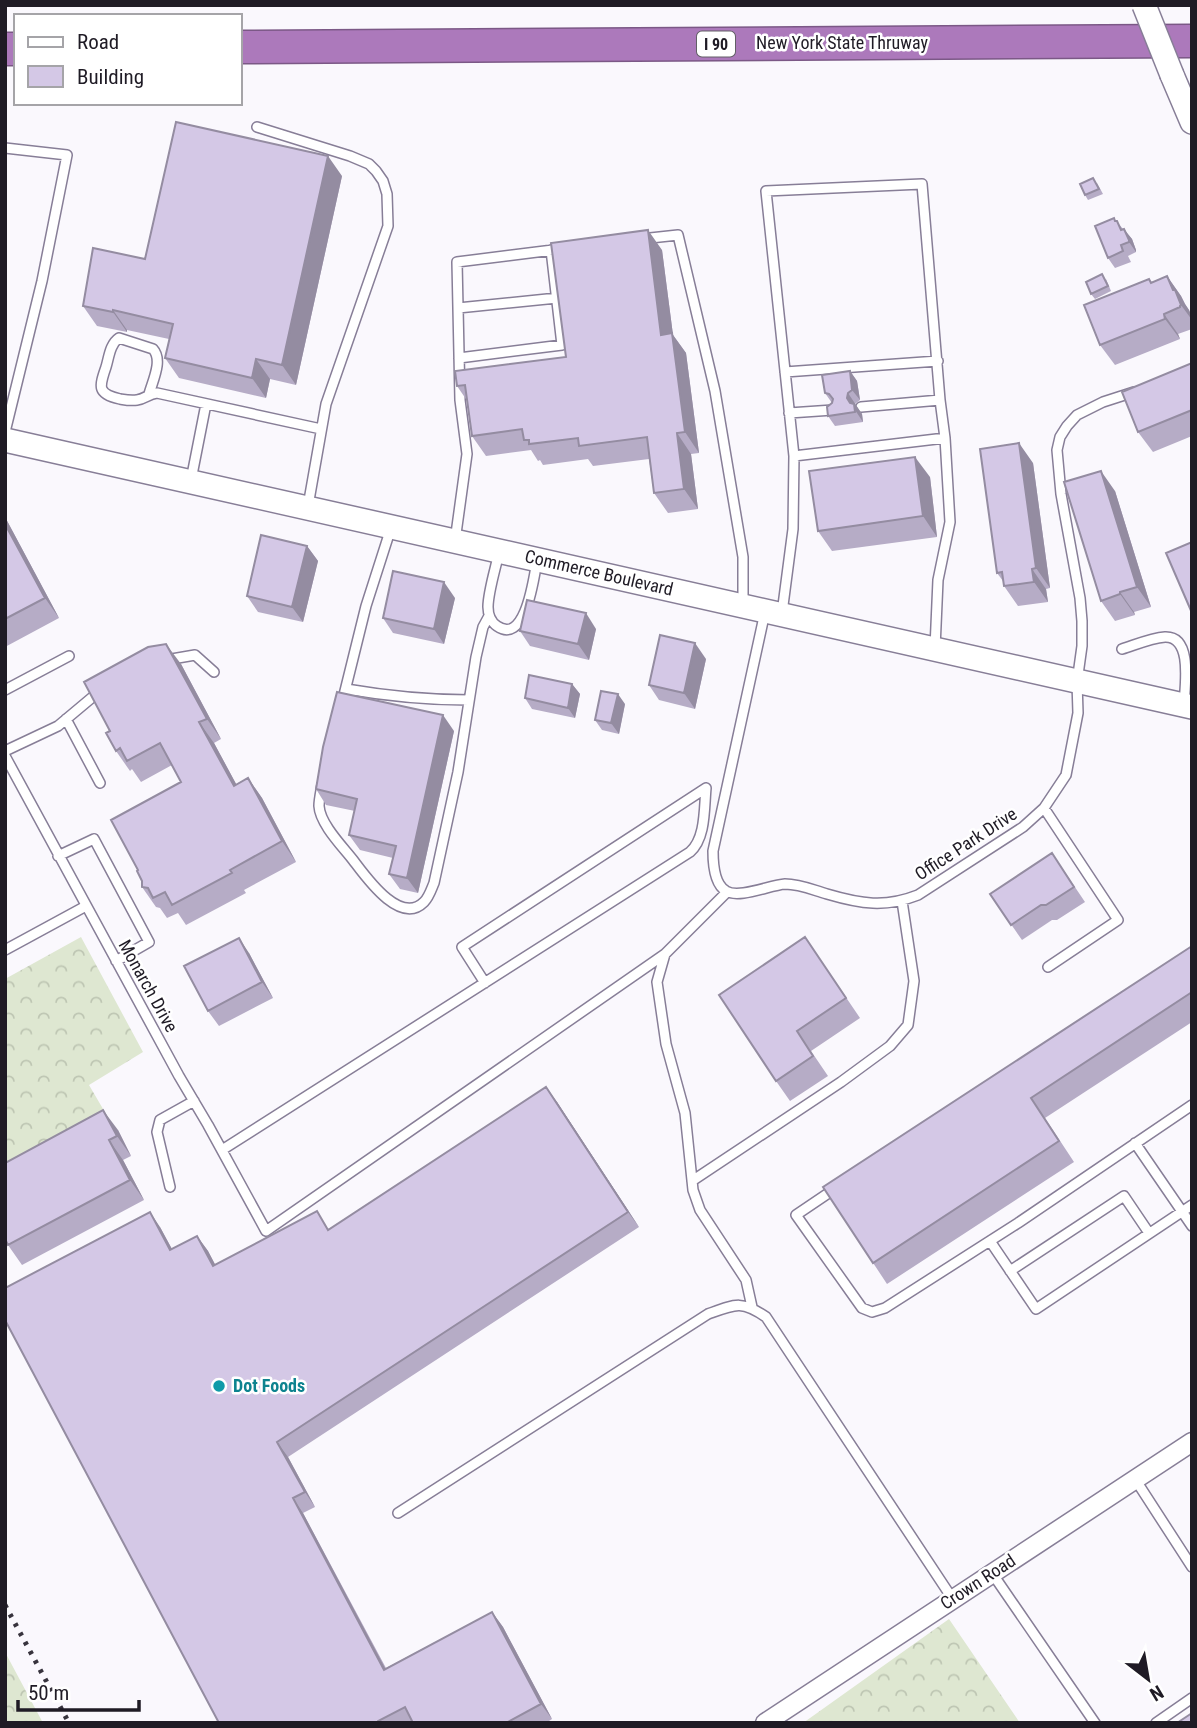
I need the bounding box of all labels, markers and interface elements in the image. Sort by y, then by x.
legend [14,14,242,105]
text: Road [77,30,119,54]
road number: I 90 [697,32,735,56]
street label: New York State Thruway [756,32,928,53]
text: Building [77,65,144,89]
street label: Commerce Boulevard [523,545,675,600]
street label: Office Park Drive [911,803,1021,884]
street label: Monarch Drive [114,936,182,1036]
place label: Dot Foods [233,1375,305,1396]
marker: Dot Foods [211,1378,227,1394]
street label: Crown Road [936,1550,1019,1614]
north arrow [1113,1644,1183,1714]
scale bar [18,1668,138,1712]
text: N [1146,1680,1167,1706]
text: 50 m [28,1681,69,1705]

